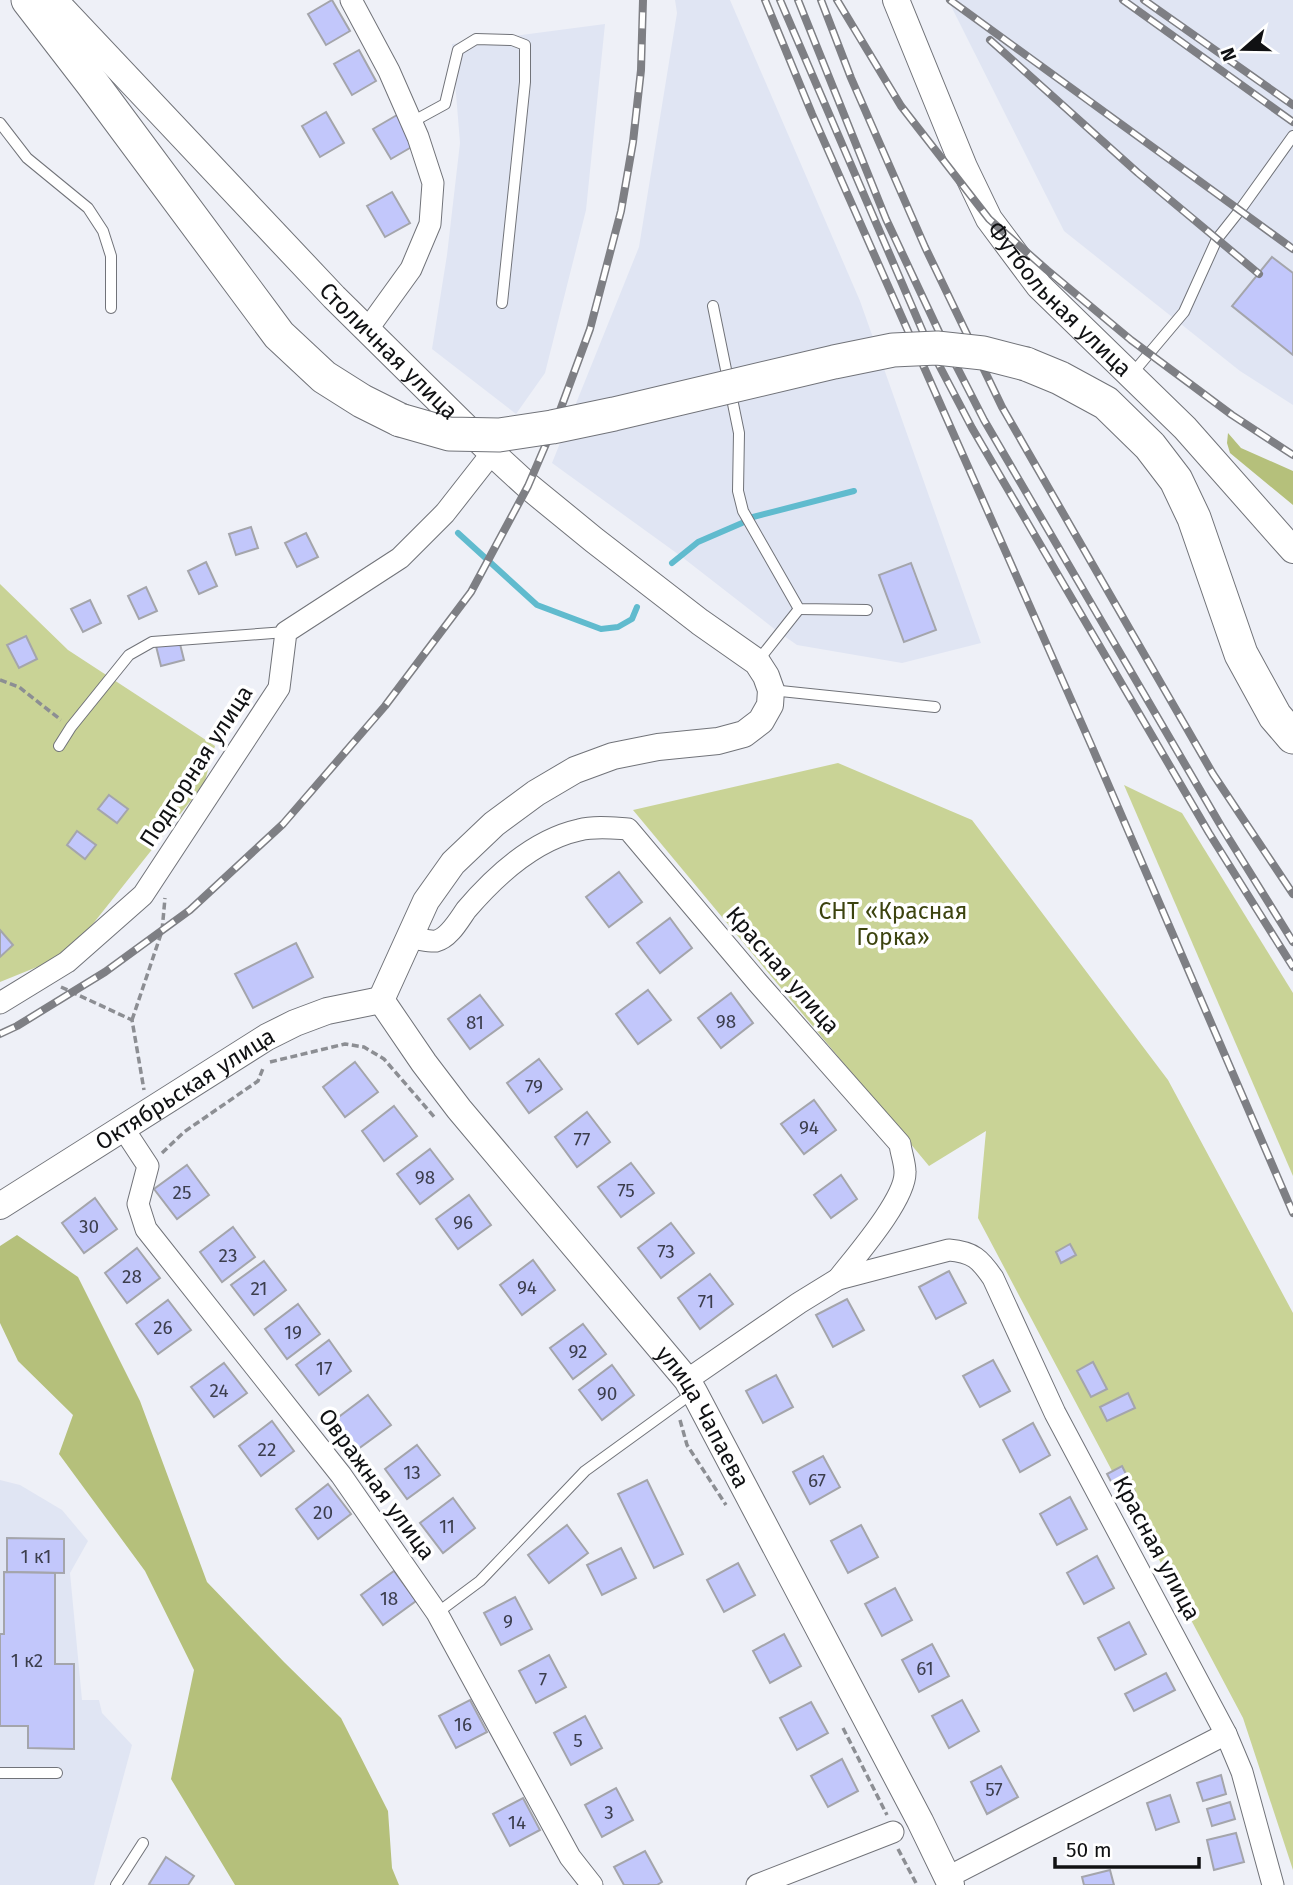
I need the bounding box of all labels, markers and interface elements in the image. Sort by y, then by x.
north arrow [1209,14,1279,84]
text: N [1216,45,1241,65]
street label: Футбольная улица [982,216,1138,382]
street label: Столичная улица [314,277,464,425]
street label: Подгорная улица [133,680,259,852]
park label: СНТ «Красная Горка» [818,897,968,951]
street label: Красная улица [720,901,846,1039]
house number: 98 [716,1010,736,1033]
house number: 81 [466,1011,484,1034]
street label: Октябрьская улица [90,1021,279,1156]
house number: 79 [525,1075,543,1098]
house number: 94 [799,1116,819,1139]
house number: 77 [574,1128,590,1151]
house number: 98 [415,1166,435,1189]
house number: 75 [617,1179,635,1202]
house number: 25 [173,1181,191,1204]
house number: 96 [453,1211,473,1234]
house number: 30 [79,1215,99,1238]
house number: 73 [657,1240,675,1263]
house number: 23 [219,1244,237,1267]
house number: 28 [122,1265,142,1288]
house number: 94 [517,1276,537,1299]
house number: 21 [250,1277,268,1300]
house number: 71 [698,1290,714,1313]
house number: 26 [153,1316,173,1339]
house number: 19 [284,1321,302,1344]
house number: 92 [569,1340,587,1363]
street label: улица Чапаева [650,1340,756,1493]
house number: 17 [316,1357,332,1380]
house number: 24 [209,1379,229,1402]
house number: 90 [597,1382,617,1405]
street label: Овражная улица [313,1403,441,1565]
house number: 22 [258,1438,276,1461]
house number: 13 [403,1461,421,1484]
house number: 67 [808,1469,826,1492]
street label: Красная улица [1107,1471,1207,1625]
house number: 20 [313,1501,333,1524]
house number: 11 [439,1515,455,1538]
house number: 1 к1 [20,1545,52,1568]
house number: 18 [380,1587,398,1610]
house number: 9 [503,1610,513,1633]
house number: 1 к2 [11,1649,43,1672]
house number: 61 [916,1657,934,1680]
house number: 7 [539,1668,547,1691]
house number: 16 [454,1713,472,1736]
house number: 5 [573,1729,583,1752]
house number: 57 [985,1778,1003,1801]
house number: 3 [604,1801,614,1824]
house number: 14 [508,1811,526,1834]
scale bar [1055,1826,1198,1870]
text: 50 m [1066,1837,1112,1863]

